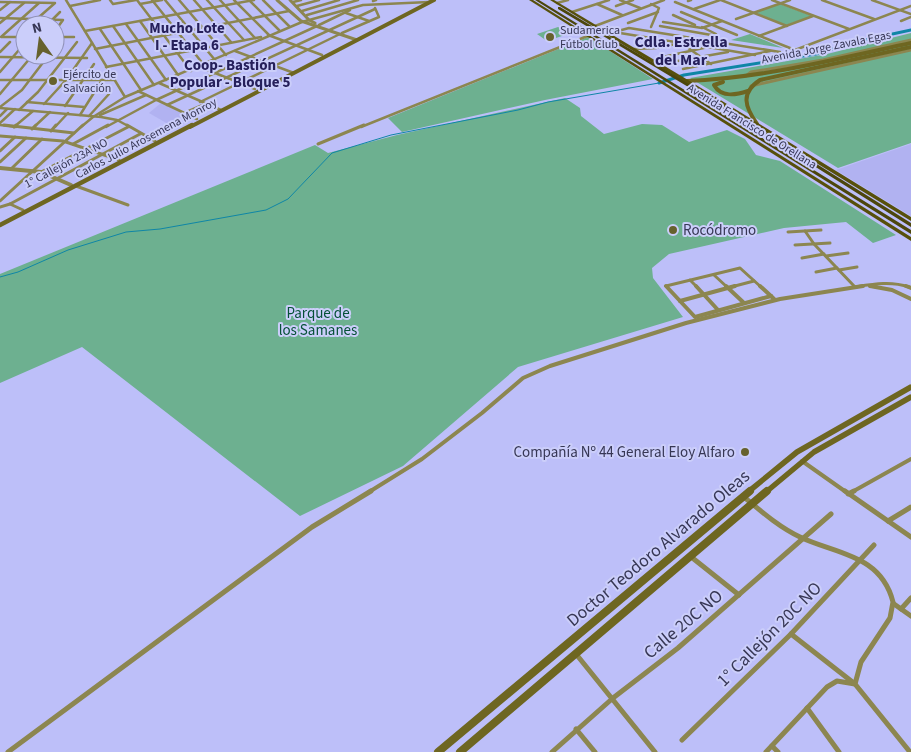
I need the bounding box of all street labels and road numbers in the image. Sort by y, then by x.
street label: Avenida Jorge Zavala Egas [760,27,892,68]
street label: Avenida Francisco de Orellana [684,79,820,173]
street label: Carlos Julio Arosemena Monroy [72,94,220,183]
street label: 1° Callejón 23A NO [21,134,111,193]
street label: Doctor Teodoro Alvarado Oleas [561,464,755,633]
street label: 1° Callejón 20C NO [711,576,827,692]
street label: Calle 20C NO [638,584,728,665]

